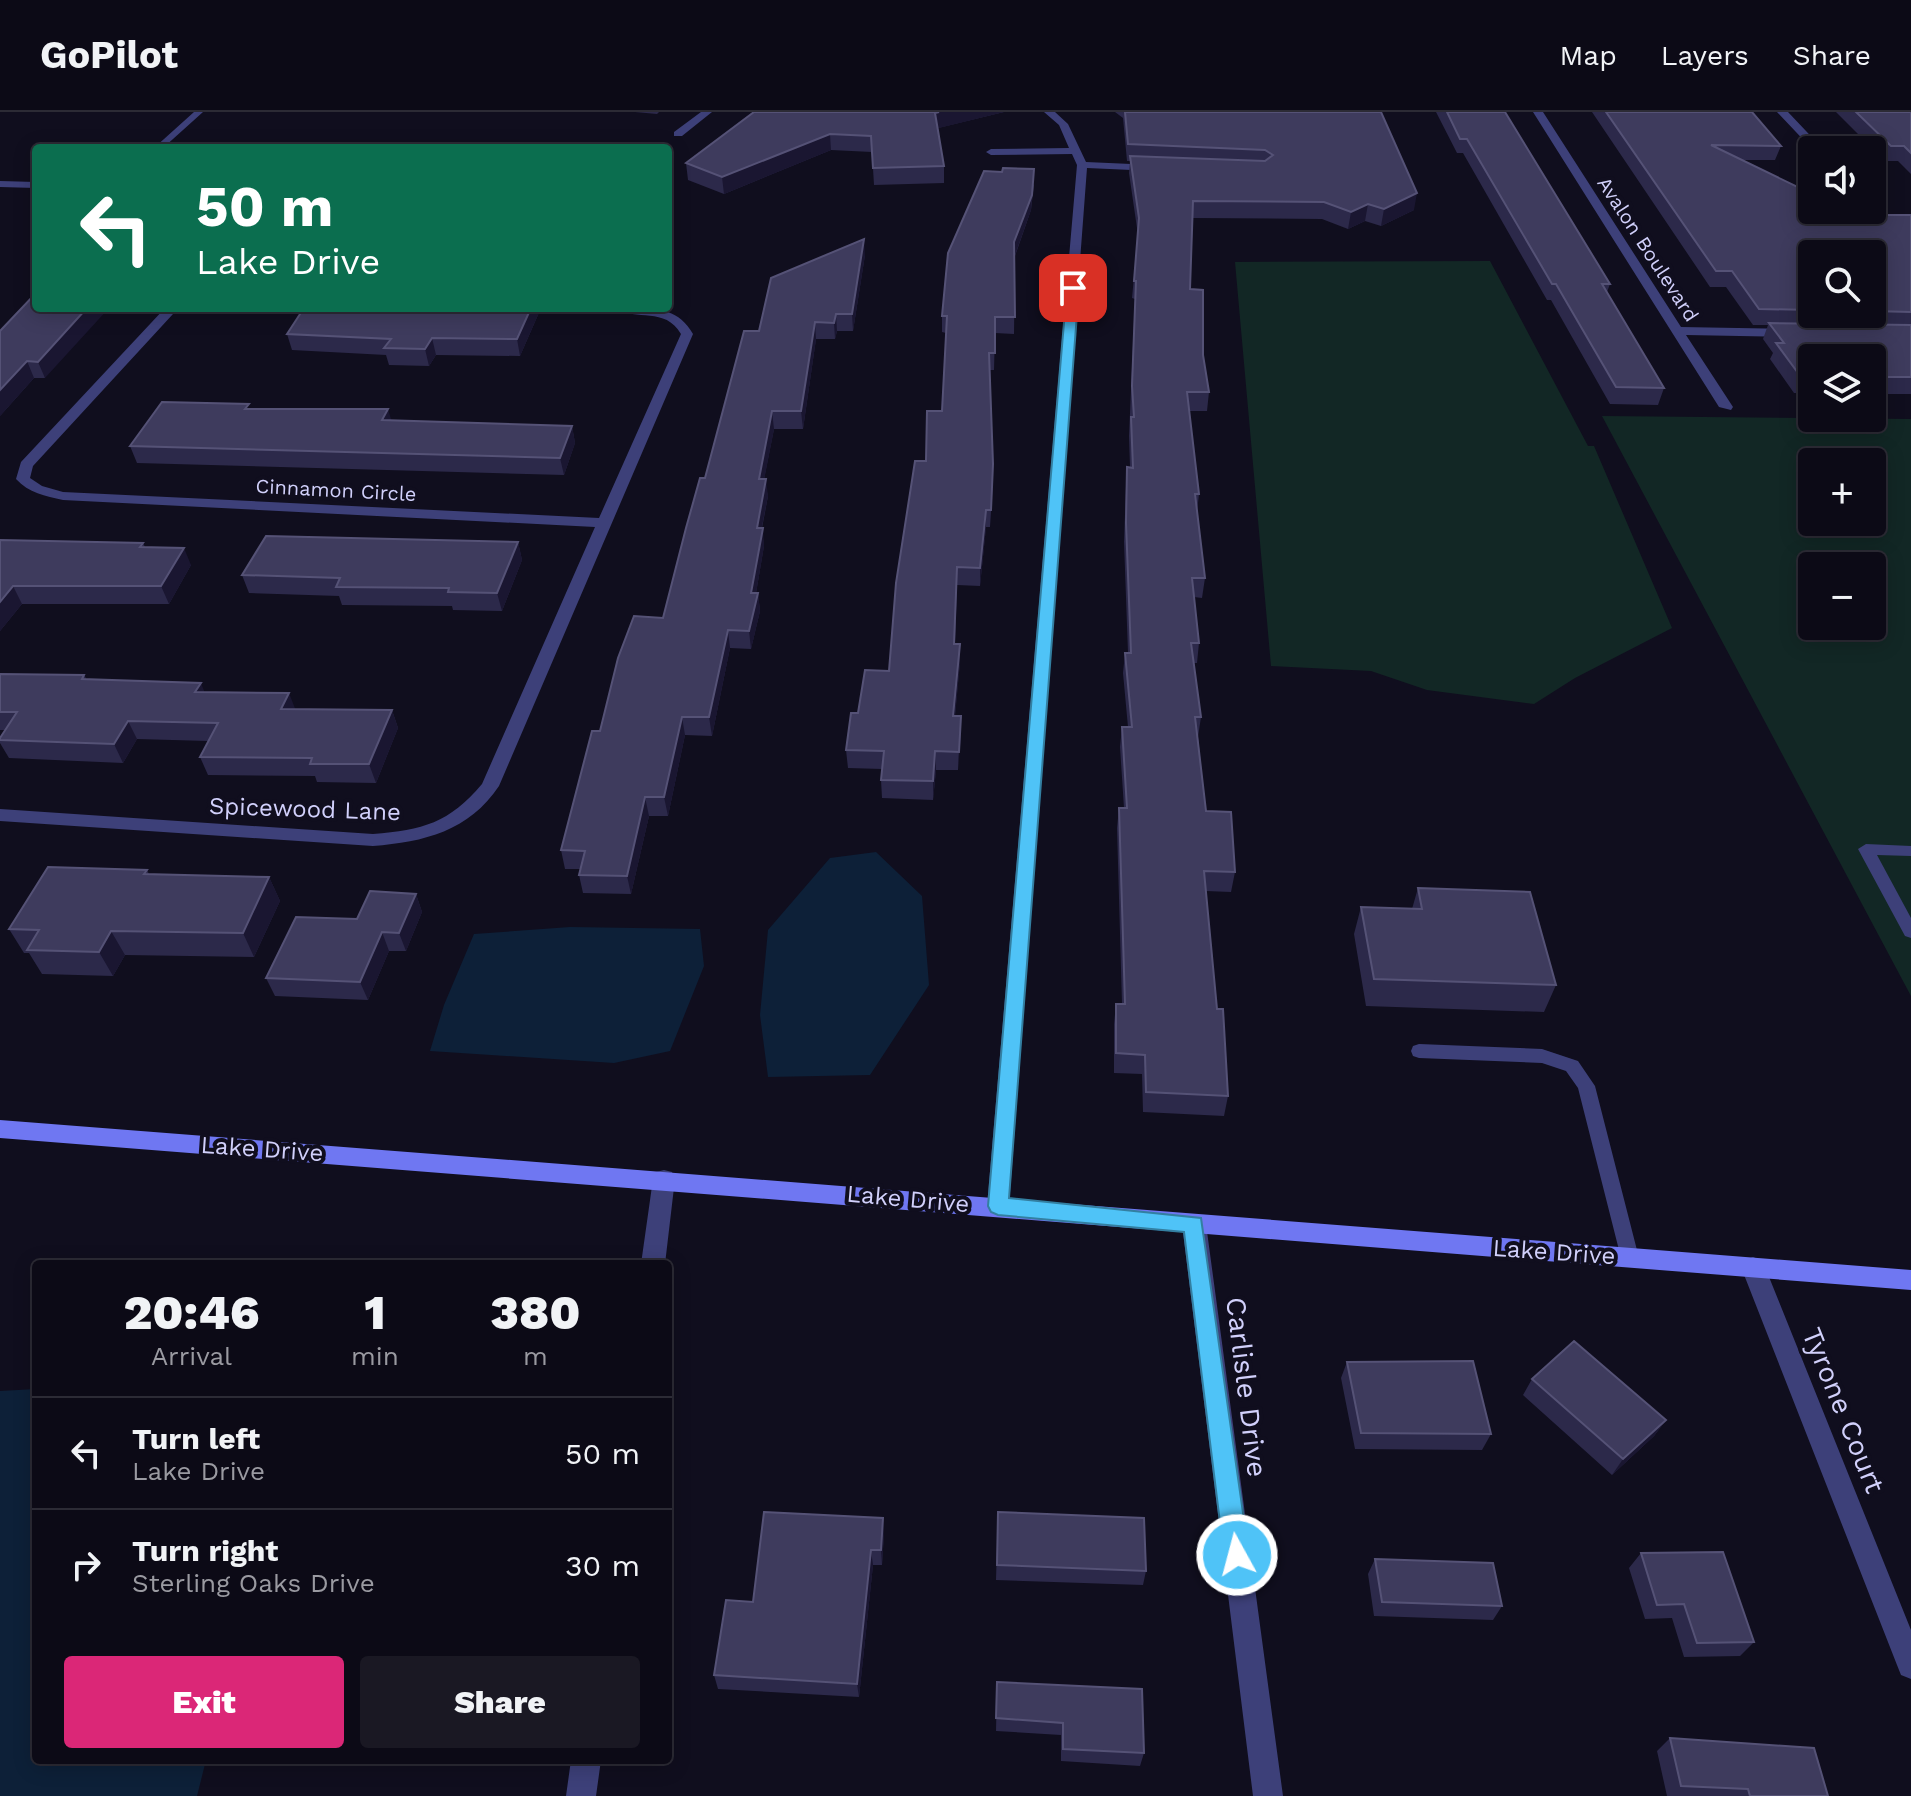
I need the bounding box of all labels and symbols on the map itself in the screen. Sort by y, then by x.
street label: Avalon Boulevard [1592,172,1704,326]
pin [1039,254,1107,322]
street label: Cinnamon Circle [255,474,417,506]
street label: Spicewood Lane [209,792,401,826]
street label: Lake Drive [200,1131,324,1167]
street label: Lake Drive [846,1180,970,1218]
street label: Lake Drive [1492,1234,1616,1270]
street label: Carlisle Drive [1219,1295,1274,1479]
street label: Tyrone Court [1795,1323,1892,1498]
position arrow [1195,1513,1279,1597]

